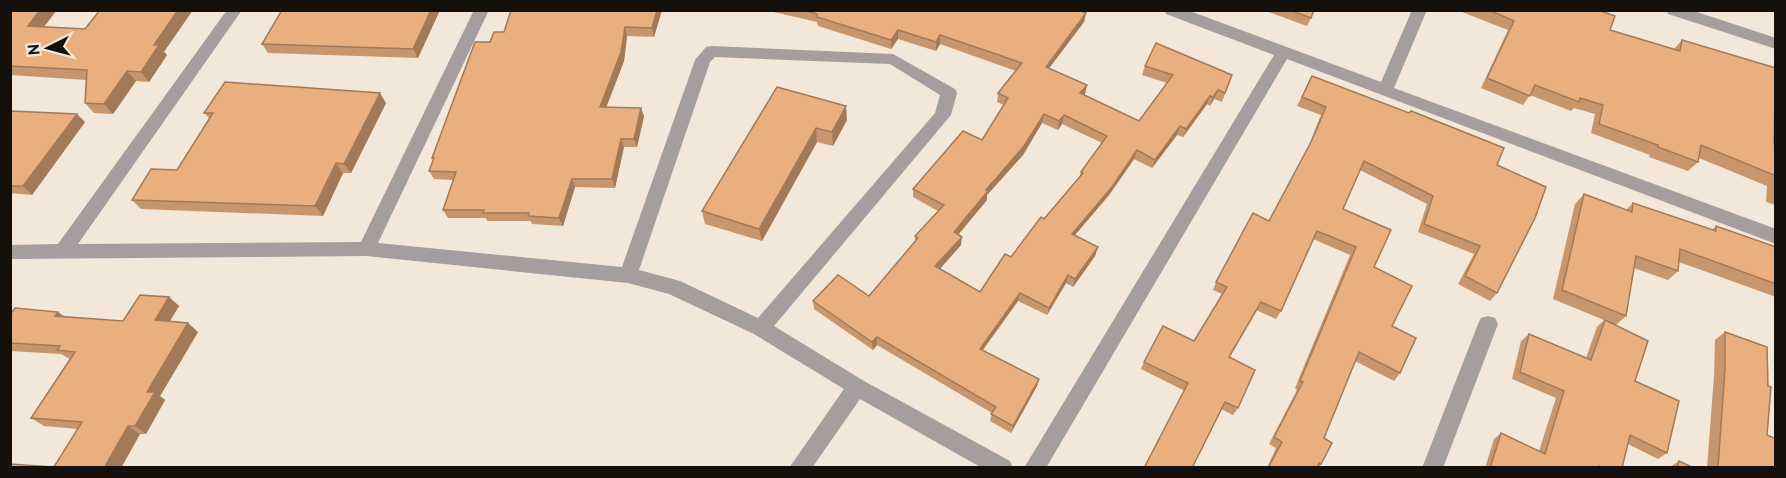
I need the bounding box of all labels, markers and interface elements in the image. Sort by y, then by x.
north arrow [18,18,78,78]
text: N [25,43,46,56]

